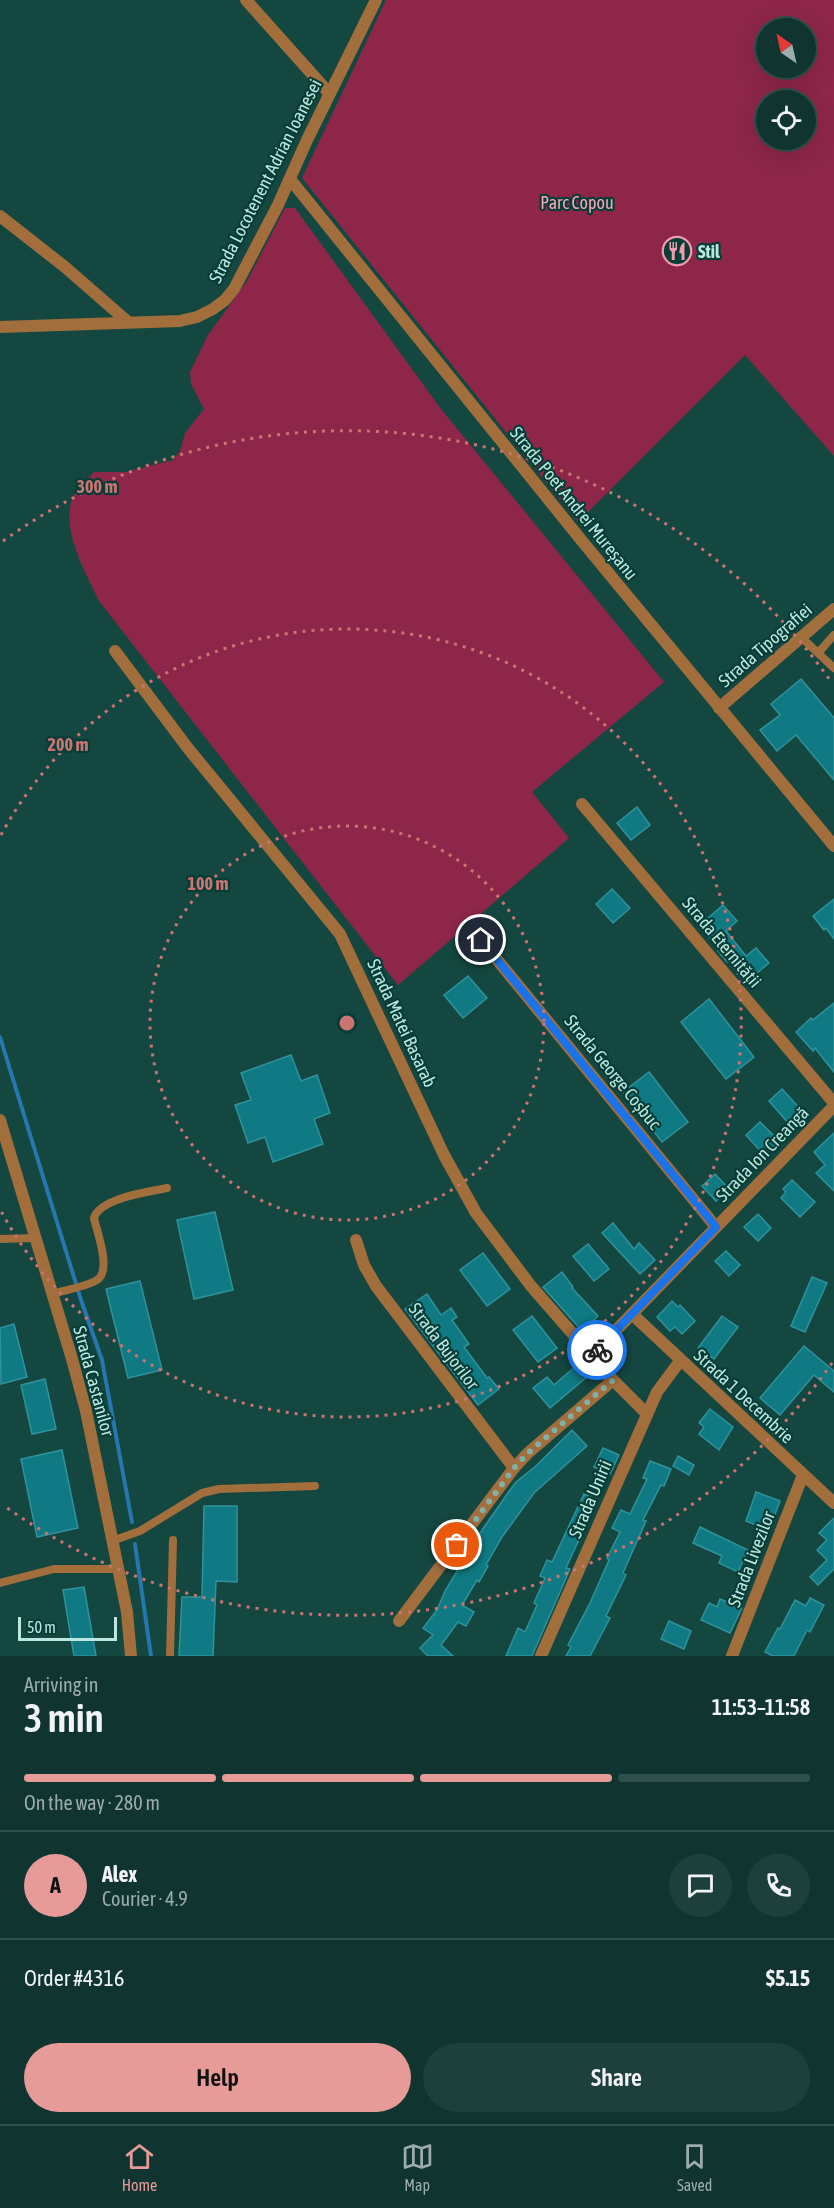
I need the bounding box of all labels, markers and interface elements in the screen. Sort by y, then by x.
north arrow [756,18,816,78]
map controls [756,18,816,150]
street label: Strada Locotenent Adrian Ioanesei [204,76,326,286]
button: locate [756,90,816,150]
park label: Parc Copou [540,192,614,213]
restaurant icon: Stil [661,235,693,267]
place label: Stil [698,241,720,262]
street label: Strada Poet Andrei Mureșanu [506,422,642,584]
text: 300 m [77,476,117,497]
street label: Strada Tipografiei [714,599,816,691]
text: 200 m [48,734,88,755]
text: 100 m [188,873,228,894]
street label: Strada Eternității [678,893,766,991]
pin [455,914,506,965]
icon: home [464,923,497,956]
street label: Strada Matei Basarab [363,956,441,1090]
street label: Strada George Coșbuc [560,1011,666,1134]
centre of rings [337,1013,357,1033]
street label: Strada Ion Creangă [711,1102,813,1206]
street label: Strada Bujorilor [405,1299,484,1394]
courier [567,1320,627,1380]
street label: Strada Castanilor [69,1324,119,1439]
icon: bike [581,1334,614,1367]
street label: Strada 1 Decembrie [690,1345,798,1447]
street label: Strada Unirii [564,1457,616,1541]
street label: Strada Livezilor [723,1507,779,1610]
pin [431,1519,482,1570]
icon: bag [440,1528,473,1561]
scale bar [18,1614,117,1642]
text: 50 m [27,1618,56,1636]
text: Arriving in [24,1673,98,1696]
text: 11:53–11:58 [712,1694,810,1720]
text: 3 min [24,1696,104,1740]
text: On the way · 280 m [24,1791,160,1814]
button: chat [669,1854,732,1917]
button: phone [747,1854,810,1917]
text: Alex [102,1861,137,1887]
text: A [50,1872,61,1898]
text: Courier · 4.9 [102,1887,188,1910]
text: Order #4316 [24,1965,124,1991]
text: $5.15 [766,1965,810,1991]
button: Help [24,2043,411,2112]
button: Share [423,2043,810,2112]
tab: Home [122,2140,157,2194]
tab: Map [401,2140,434,2194]
tab: Saved [677,2140,712,2194]

